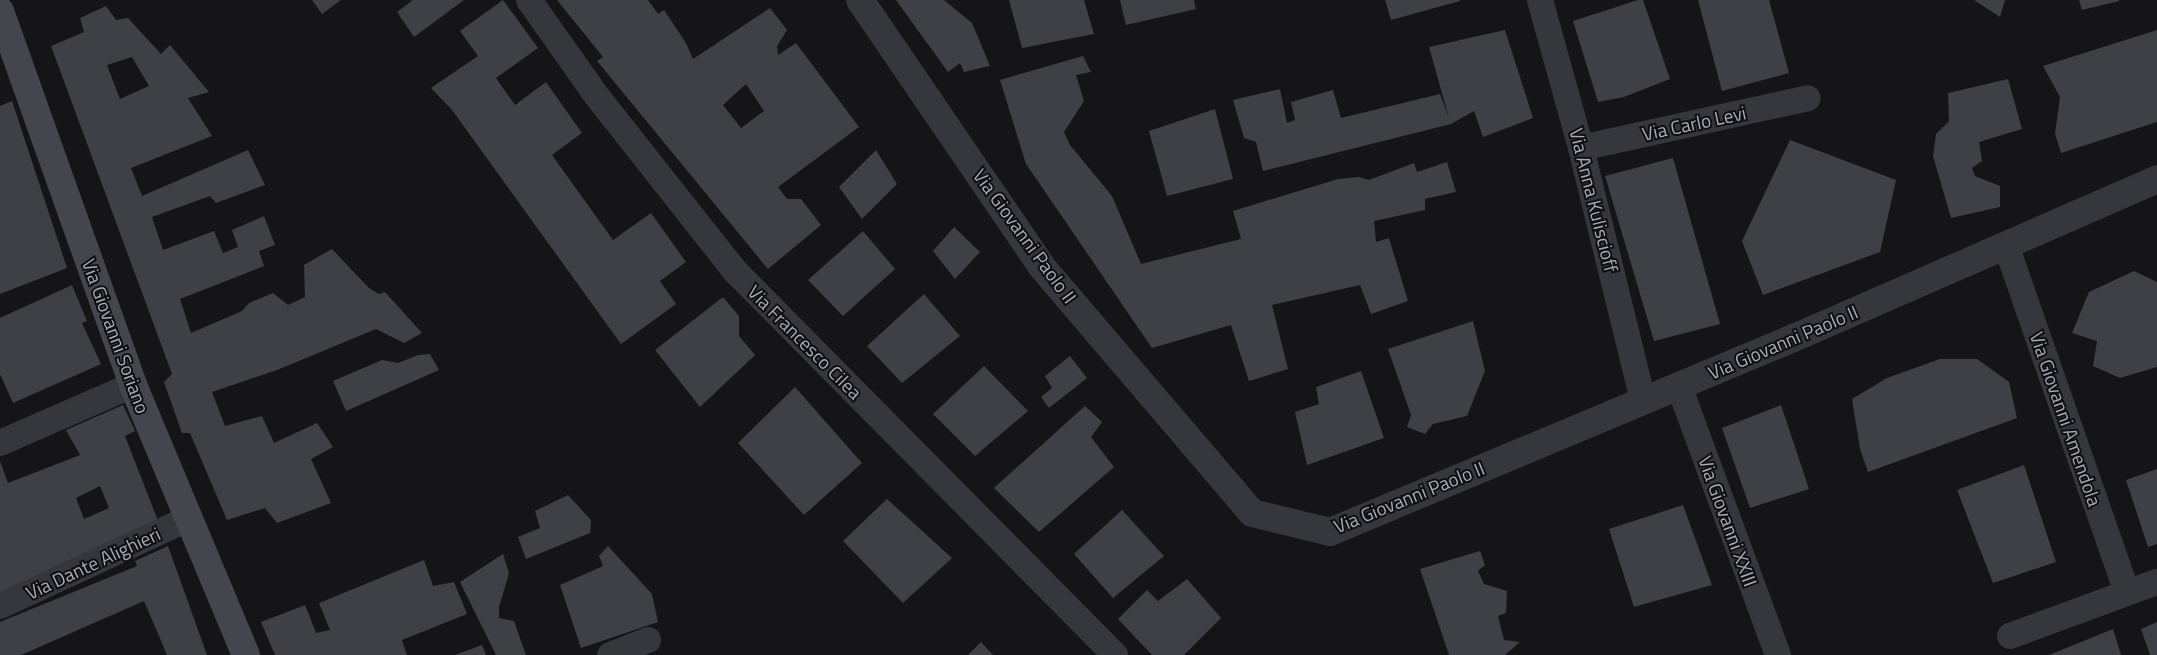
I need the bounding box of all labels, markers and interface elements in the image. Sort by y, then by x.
street label: Via Carlo Levi [1640,101,1748,145]
street label: Via Anna Kuliscioff [1565,126,1623,274]
street label: Via Giovanni Paolo II [969,164,1081,308]
street label: Via Giovanni Soriano [77,256,155,416]
street label: Via Francesco Cilea [743,280,867,404]
street label: Via Giovanni Paolo II [1705,300,1861,384]
street label: Via Giovanni Amendola [2025,329,2107,509]
street label: Via Giovanni XXIII [1694,453,1762,589]
street label: Via Giovanni Paolo II [1330,456,1488,538]
street label: Via Dante Alighieri [22,522,164,604]

